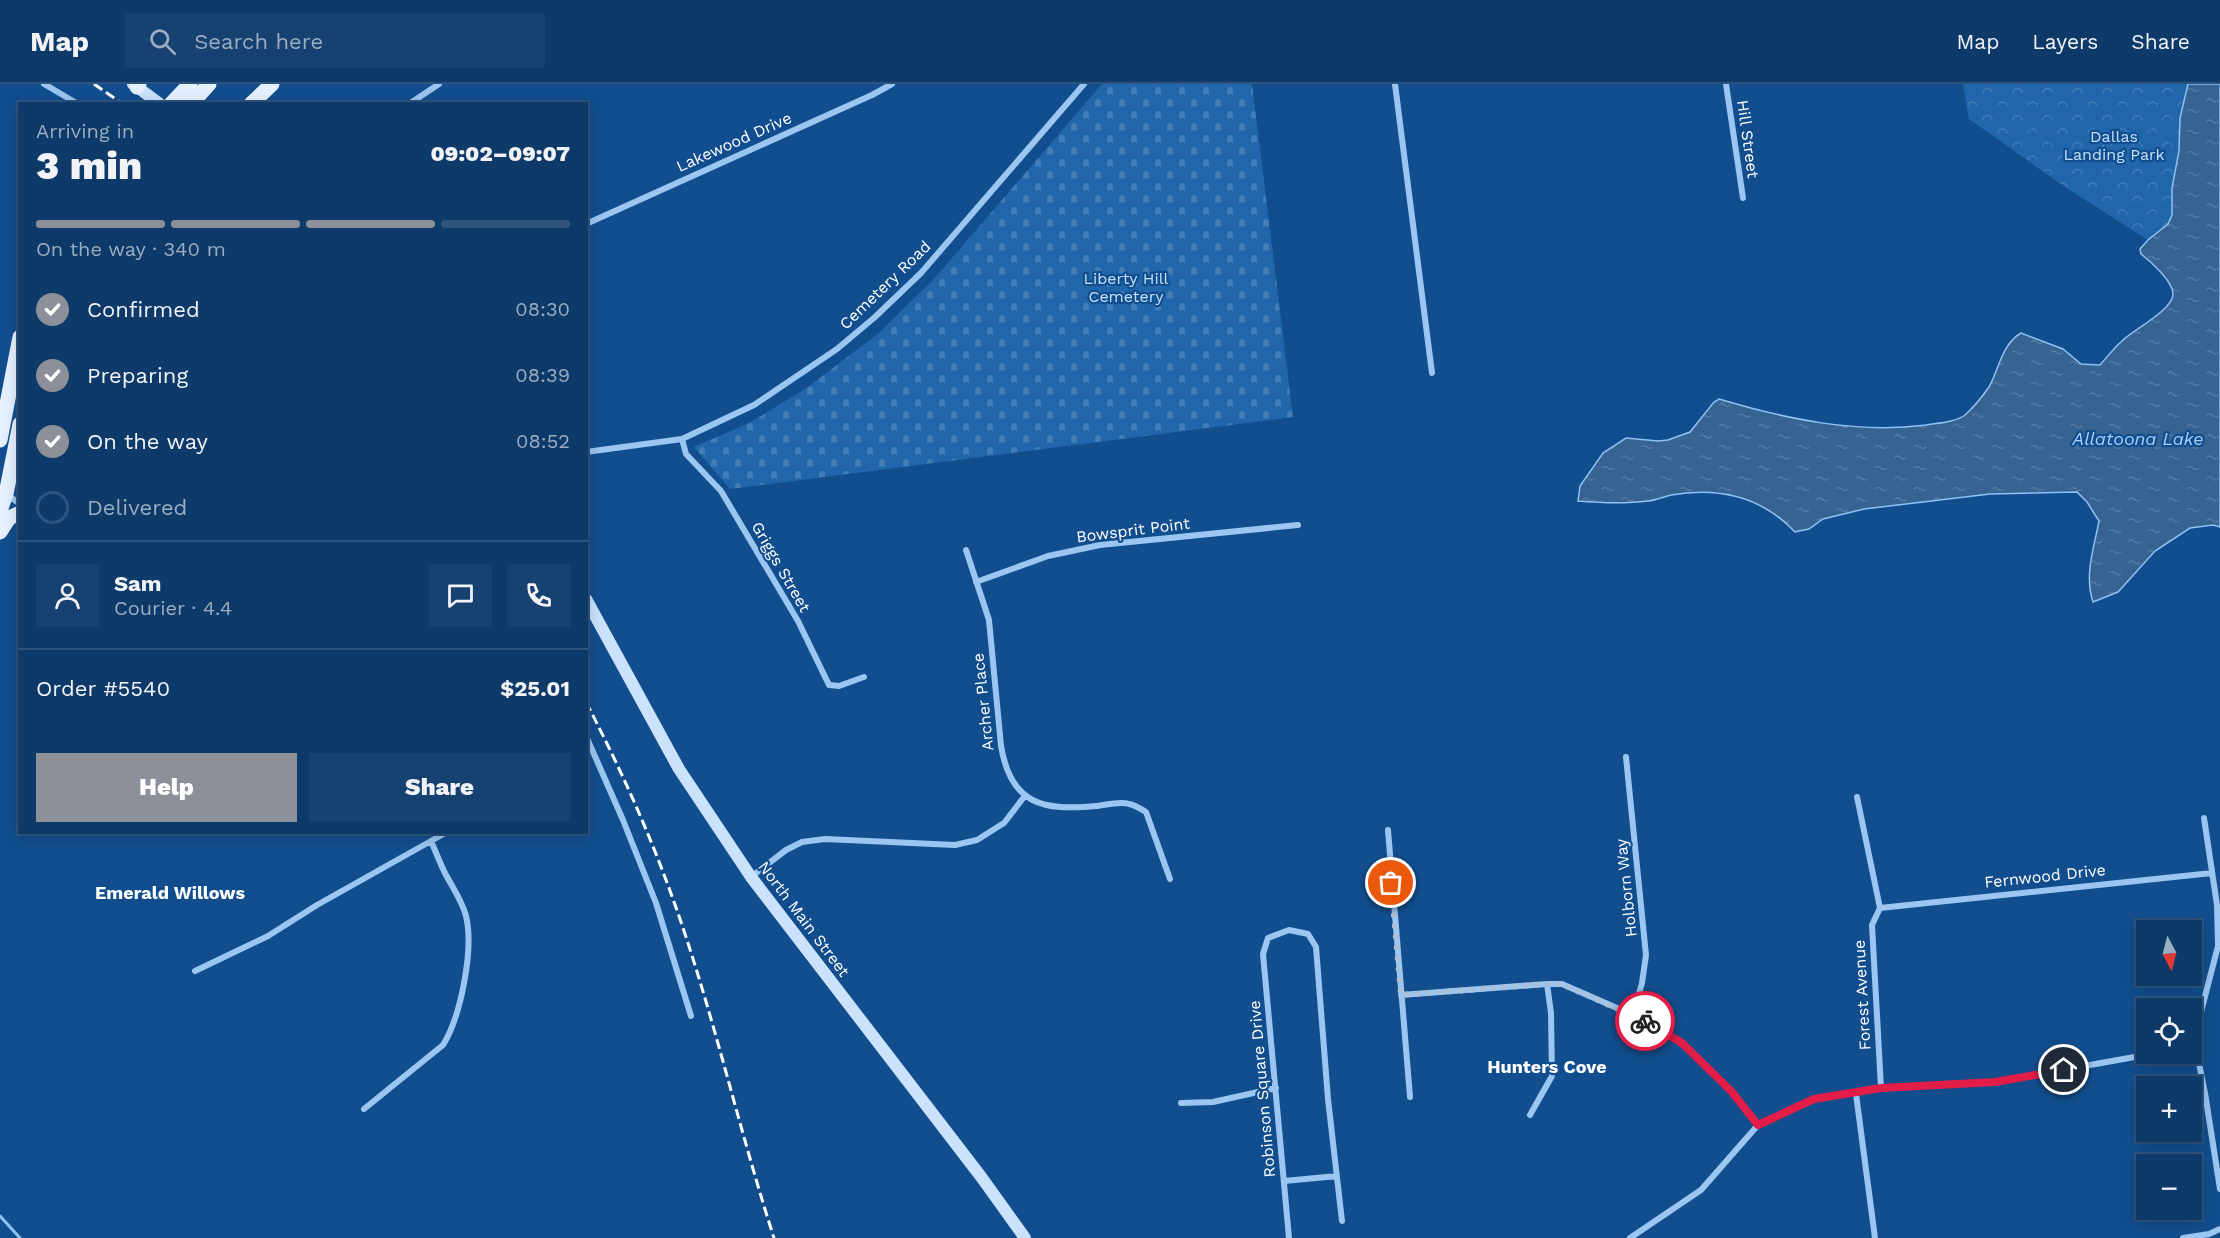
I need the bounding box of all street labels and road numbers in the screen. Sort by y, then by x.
street label: Hill Street [1733,99,1763,180]
street label: Lakewood Drive [673,108,795,176]
street label: Cemetery Road [835,237,935,333]
street label: Bowsprit Point [1075,514,1191,546]
street label: Griggs Street [747,518,815,616]
street label: Archer Place [968,652,998,752]
street label: Holborn Way [1611,837,1641,938]
street label: North Main Street [754,857,854,981]
street label: Fernwood Drive [1983,860,2107,892]
street label: Forest Avenue [1850,939,1874,1051]
street label: Robinson Square Drive [1245,1000,1279,1178]

